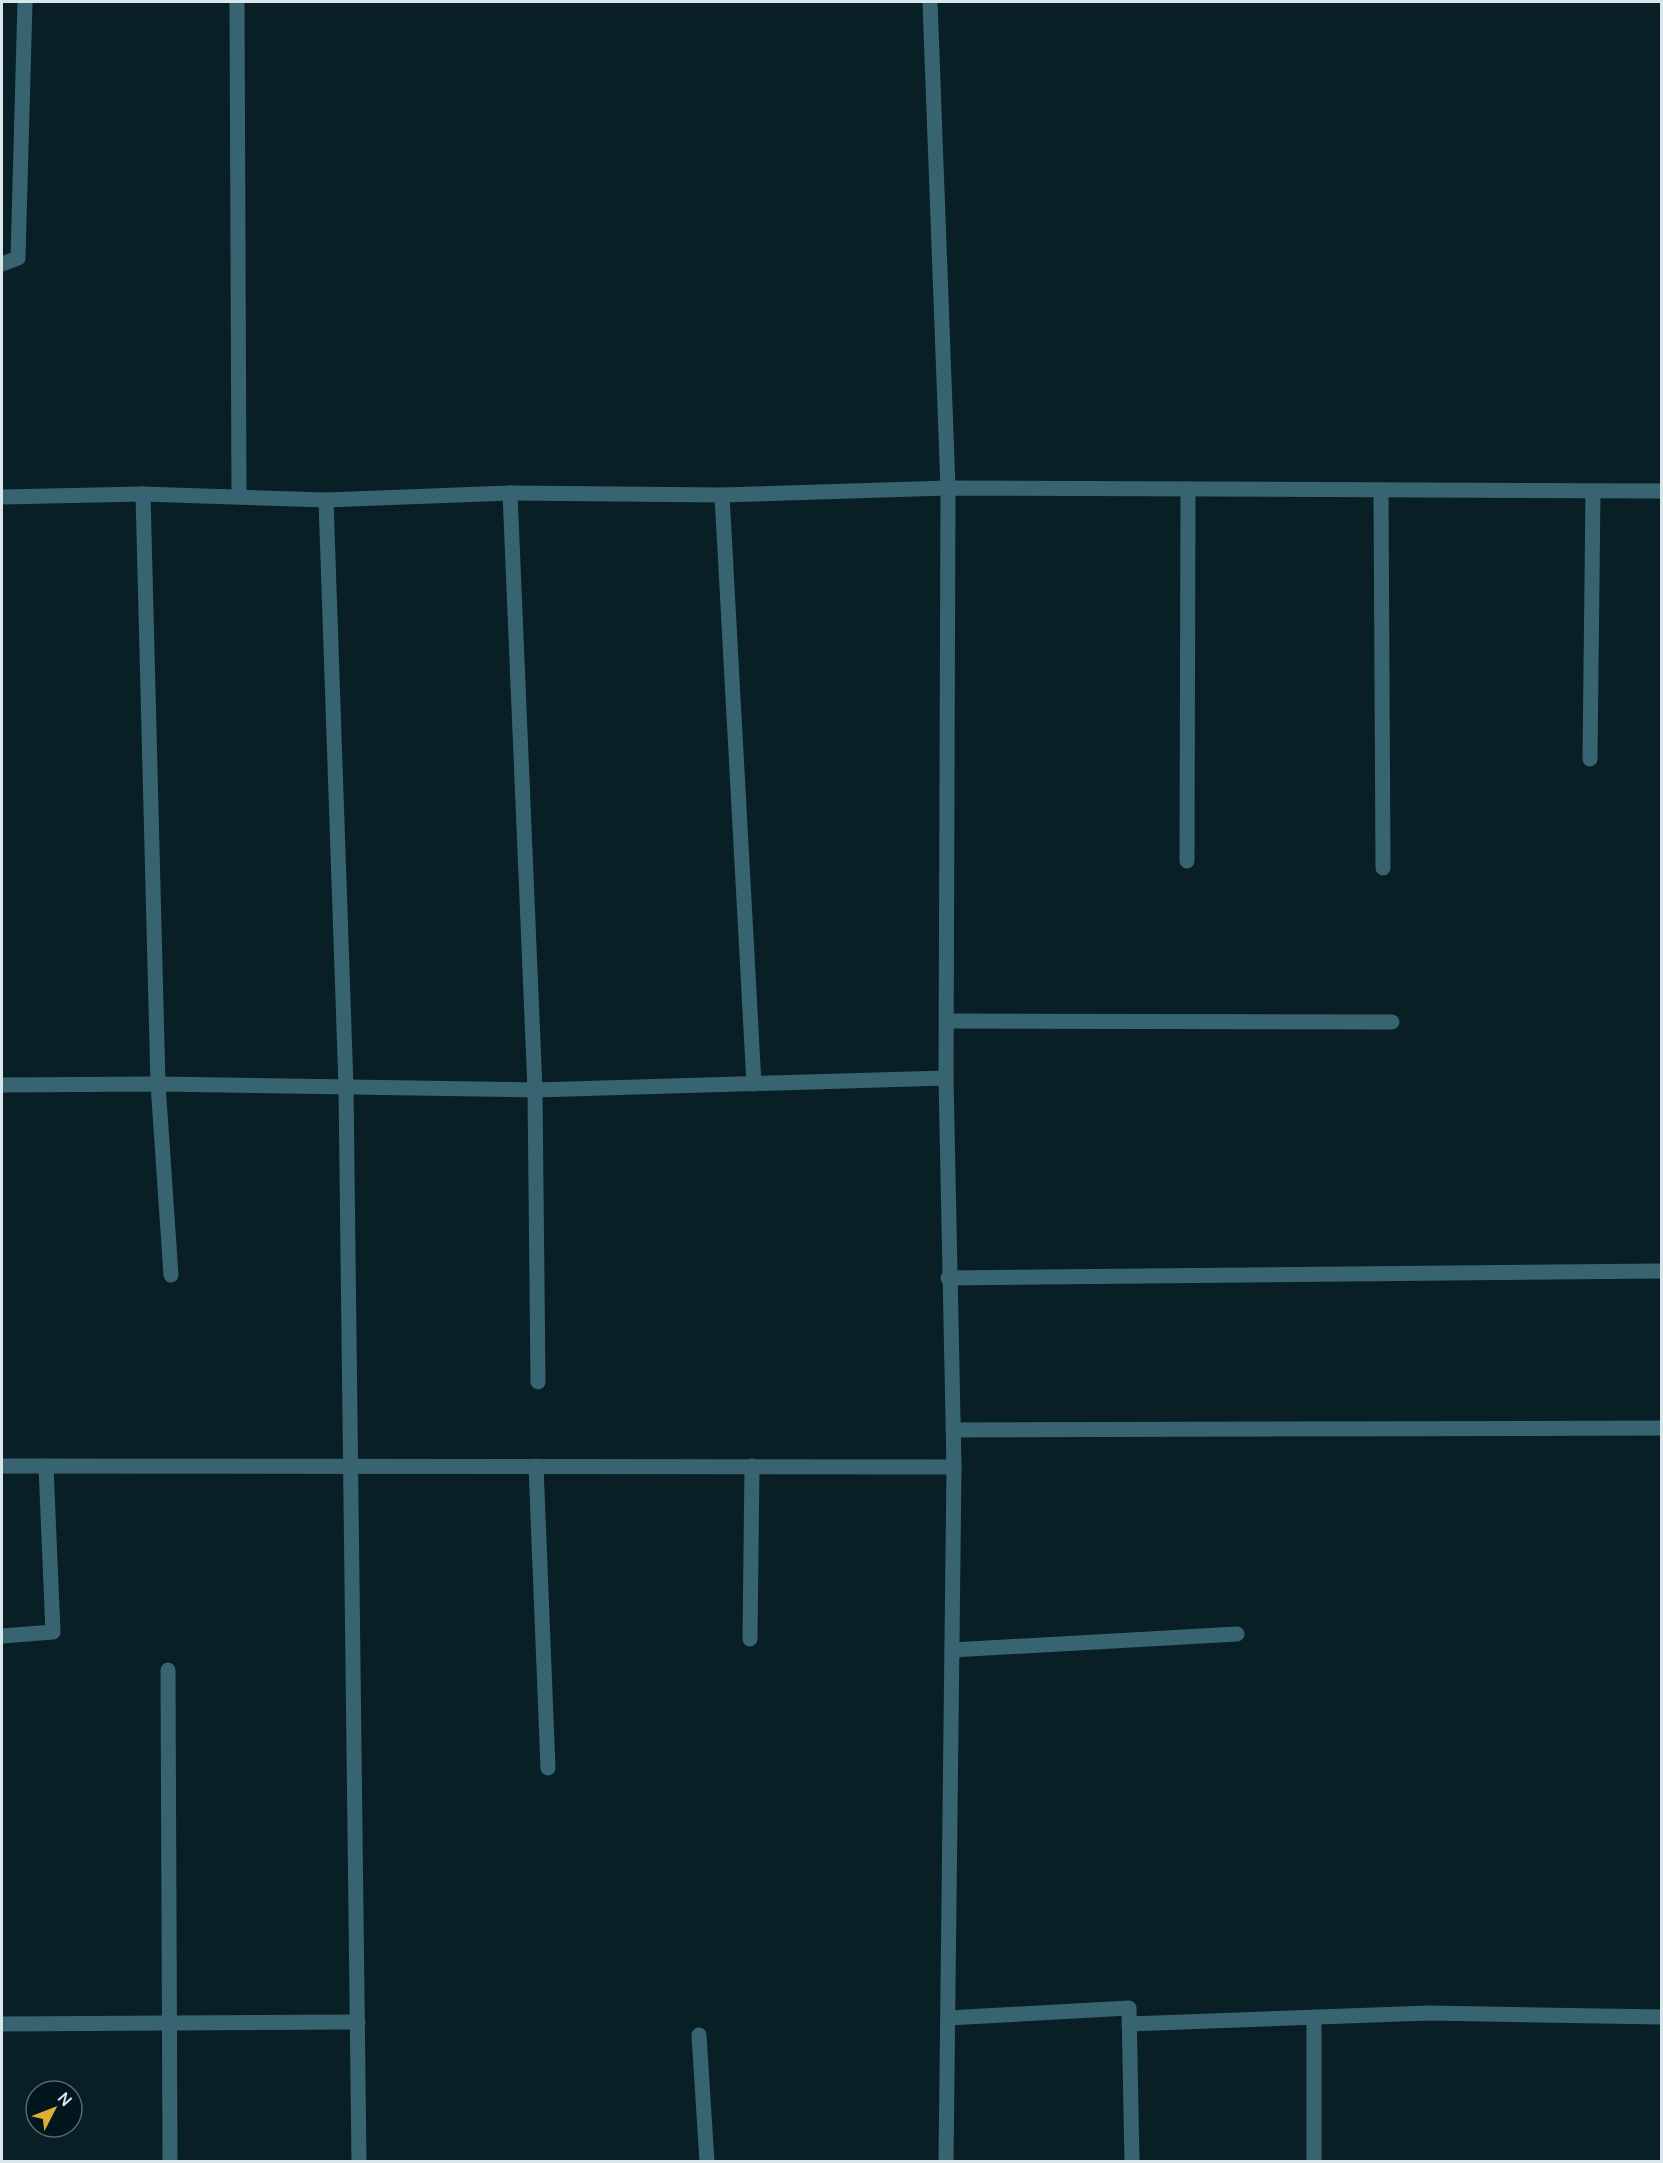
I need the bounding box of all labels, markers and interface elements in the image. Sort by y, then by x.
north arrow [24,2079,84,2139]
text: N [53,2087,77,2111]

